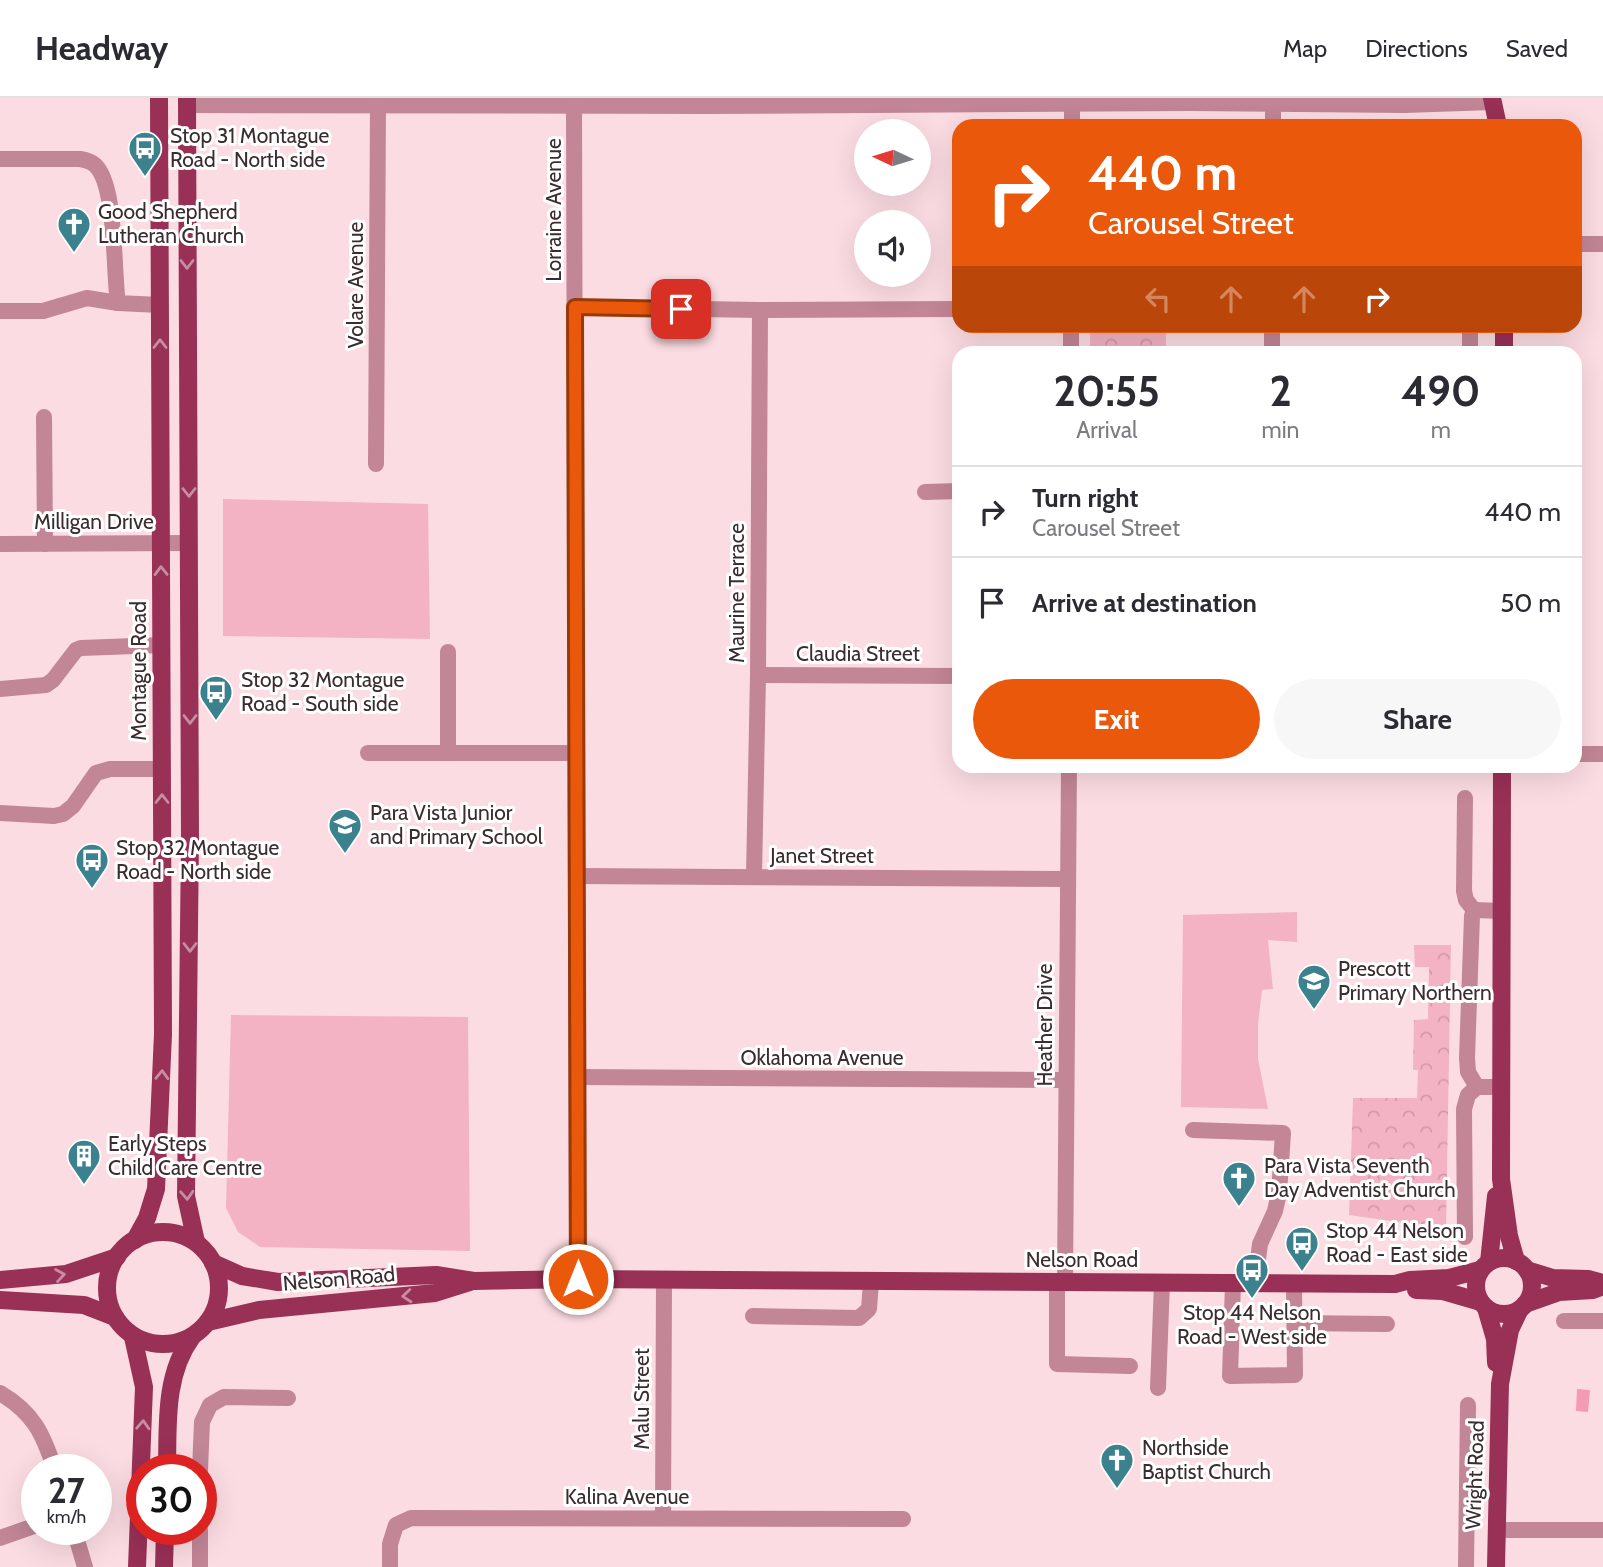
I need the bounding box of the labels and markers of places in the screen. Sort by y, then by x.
place label: Stop 31 Montague Road - North side [170,123,329,172]
bus stop icon: Stop 31 Montague Road - North side [126,129,164,178]
place label: Good Shepherd Lutheran Church [98,199,244,248]
church icon: Good Shepherd Lutheran Church [55,205,93,254]
pin [651,279,711,339]
place label: Stop 32 Montague Road - South side [241,667,405,716]
bus stop icon: Stop 32 Montague Road - South side [197,673,235,722]
place label: Para Vista Junior and Primary School [370,800,543,849]
school or university icon: Para Vista Junior and Primary School [326,806,364,855]
place label: Stop 32 Montague Road - North side [116,835,280,884]
bus stop icon: Stop 32 Montague Road - North side [73,841,111,890]
place label: Prescott Primary Northern [1338,956,1492,1005]
school or university icon: Prescott Primary Northern [1295,962,1333,1011]
place label: Early Steps Child Care Centre [108,1131,262,1180]
building icon: Early Steps Child Care Centre [65,1137,103,1186]
place label: Para Vista Seventh Day Adventist Church [1264,1153,1456,1202]
church icon: Para Vista Seventh Day Adventist Church [1220,1159,1258,1208]
place label: Stop 44 Nelson Road - East side [1326,1218,1468,1267]
bus stop icon: Stop 44 Nelson Road - East side [1283,1224,1321,1273]
bus stop icon: Stop 44 Nelson Road - West side [1233,1251,1271,1300]
place label: Stop 44 Nelson Road - West side [1177,1300,1327,1349]
place label: Northside Baptist Church [1142,1435,1271,1484]
church icon: Northside Baptist Church [1098,1441,1136,1490]

